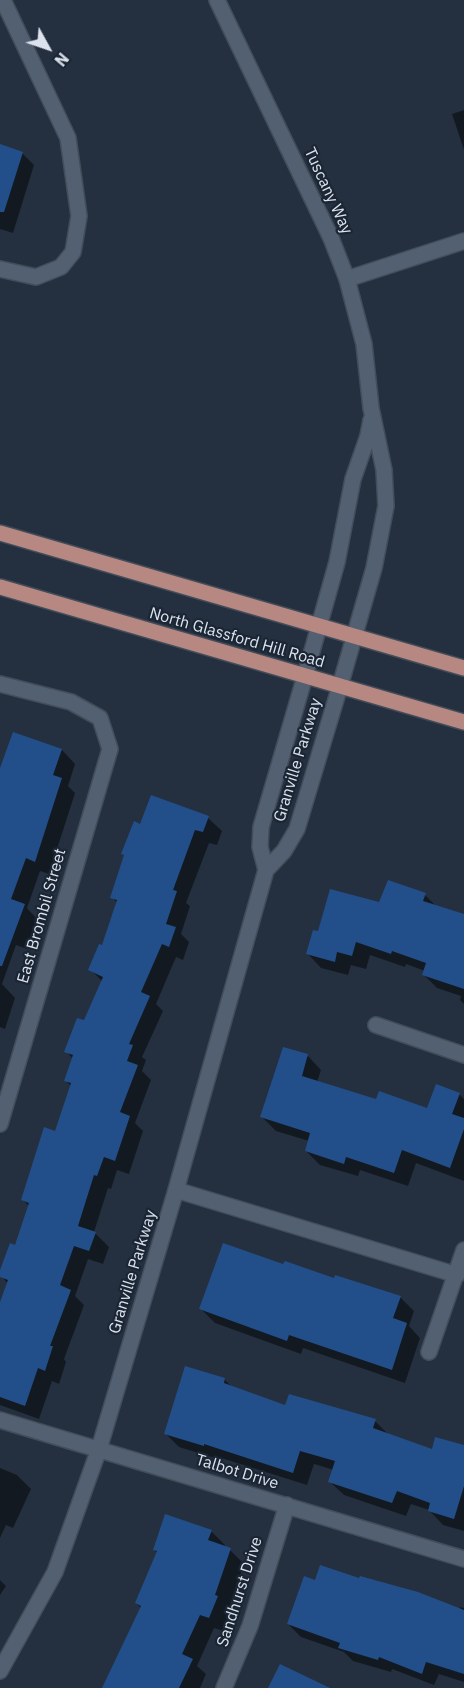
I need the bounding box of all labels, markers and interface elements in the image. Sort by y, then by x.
north arrow [18,18,78,78]
text: N [50,49,73,70]
street label: Tuscany Way [300,145,356,237]
street label: North Glassford Hill Road [147,604,327,672]
street label: Granville Parkway [270,696,326,824]
street label: East Brombil Street [14,846,70,986]
street label: Granville Parkway [105,1208,161,1336]
street label: Talbot Drive [193,1450,281,1494]
street label: Sandhurst Drive [213,1535,267,1649]

